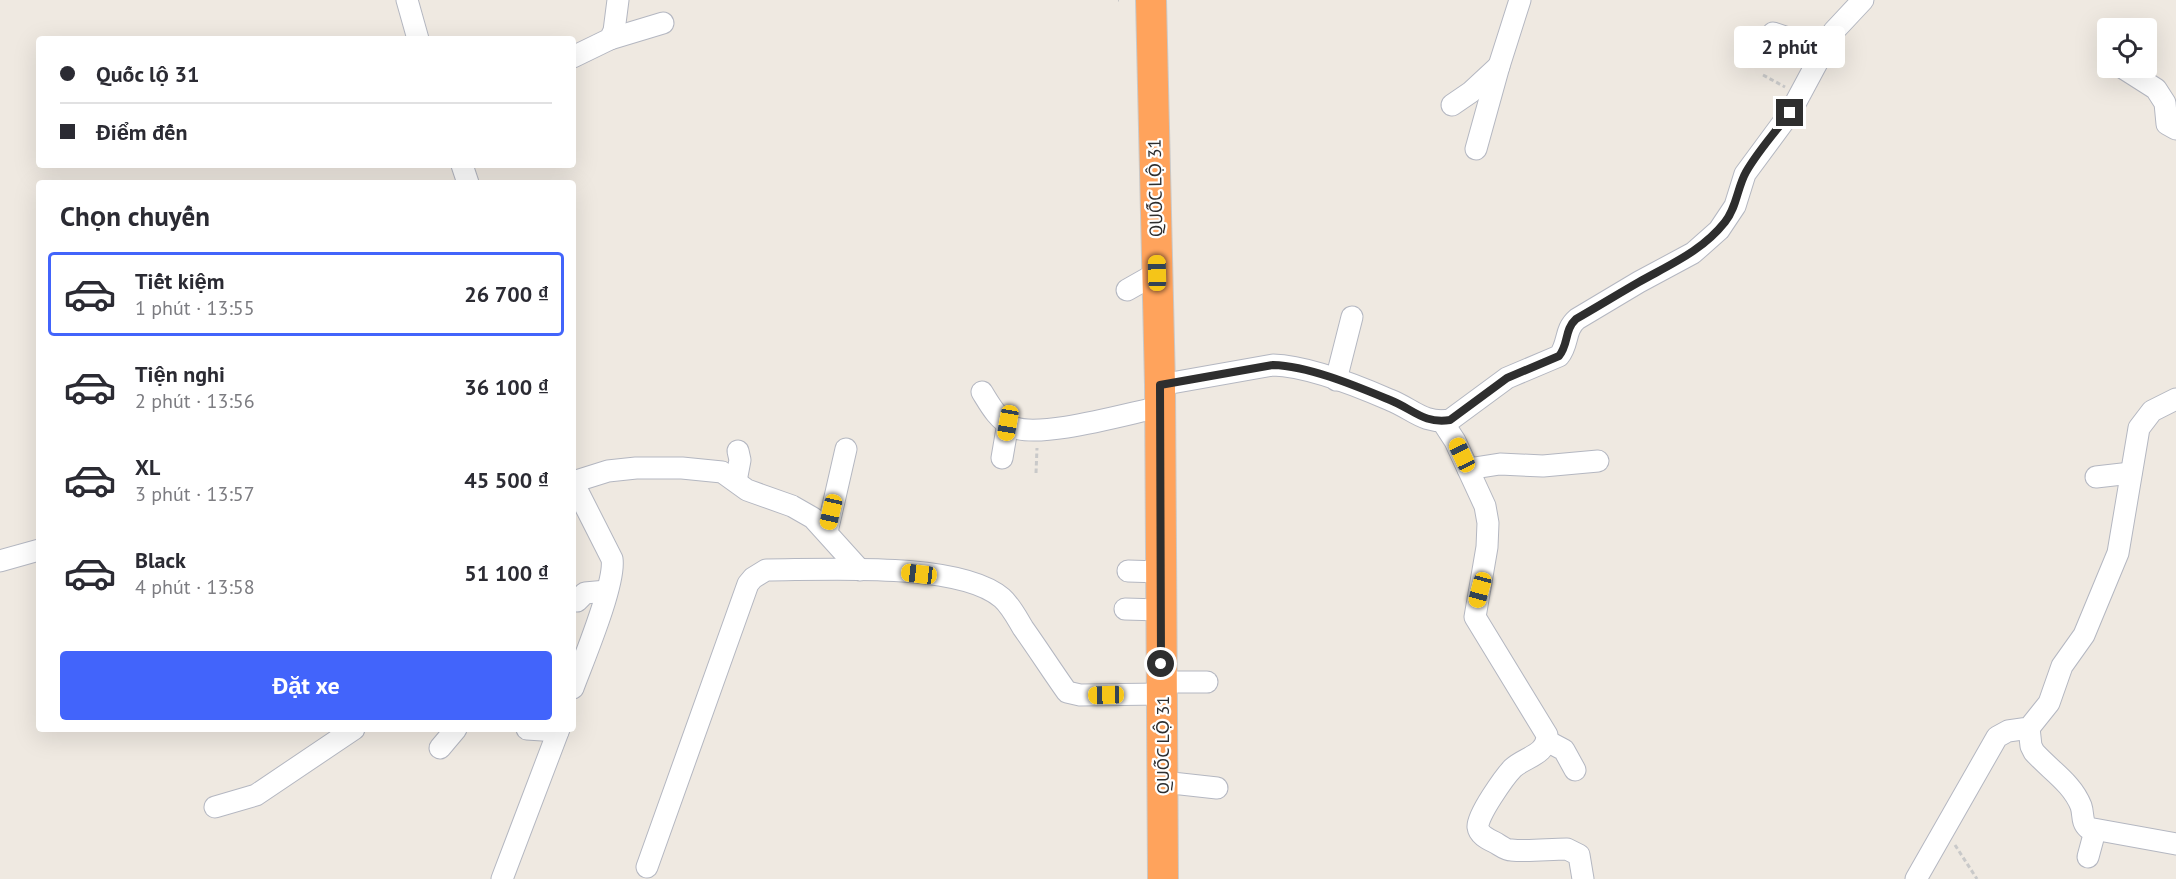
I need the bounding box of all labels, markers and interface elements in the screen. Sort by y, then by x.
map controls [2097,18,2157,78]
button: locate [2097,18,2157,78]
callout: 2 phút [1734,26,1846,68]
text: 2 phút [1762,34,1817,60]
text: Quốc lộ 31 [96,60,199,88]
route end [1776,99,1803,126]
text: Điểm đến [96,118,187,146]
street label: QUỐC LỘ 31 [1143,139,1167,237]
text: Chọn chuyến [60,199,210,233]
car [1148,255,1166,291]
icon: car [63,267,117,321]
text: Tiết kiệm [135,267,225,295]
text: 26 700 ₫ [464,280,549,308]
text: 1 phút · 13:55 [135,295,255,321]
icon: car [63,360,117,414]
text: Tiện nghi [135,360,225,388]
text: 36 100 ₫ [464,373,549,401]
text: 2 phút · 13:56 [135,388,255,414]
car [996,404,1020,442]
car [1446,435,1478,475]
icon: car [63,453,117,507]
text: XL [135,453,160,481]
text: 45 500 ₫ [464,466,549,494]
text: 3 phút · 13:57 [135,481,255,507]
car [818,492,844,532]
icon: car [63,546,117,600]
text: Black [135,546,186,574]
text: 51 100 ₫ [464,559,549,587]
car [900,563,938,585]
car [1467,570,1493,610]
text: 4 phút · 13:58 [135,574,255,600]
route start [1147,650,1174,677]
button: Đặt xe [60,651,552,720]
car [1088,686,1124,704]
street label: QUỐC LỘ 31 [1151,696,1174,794]

